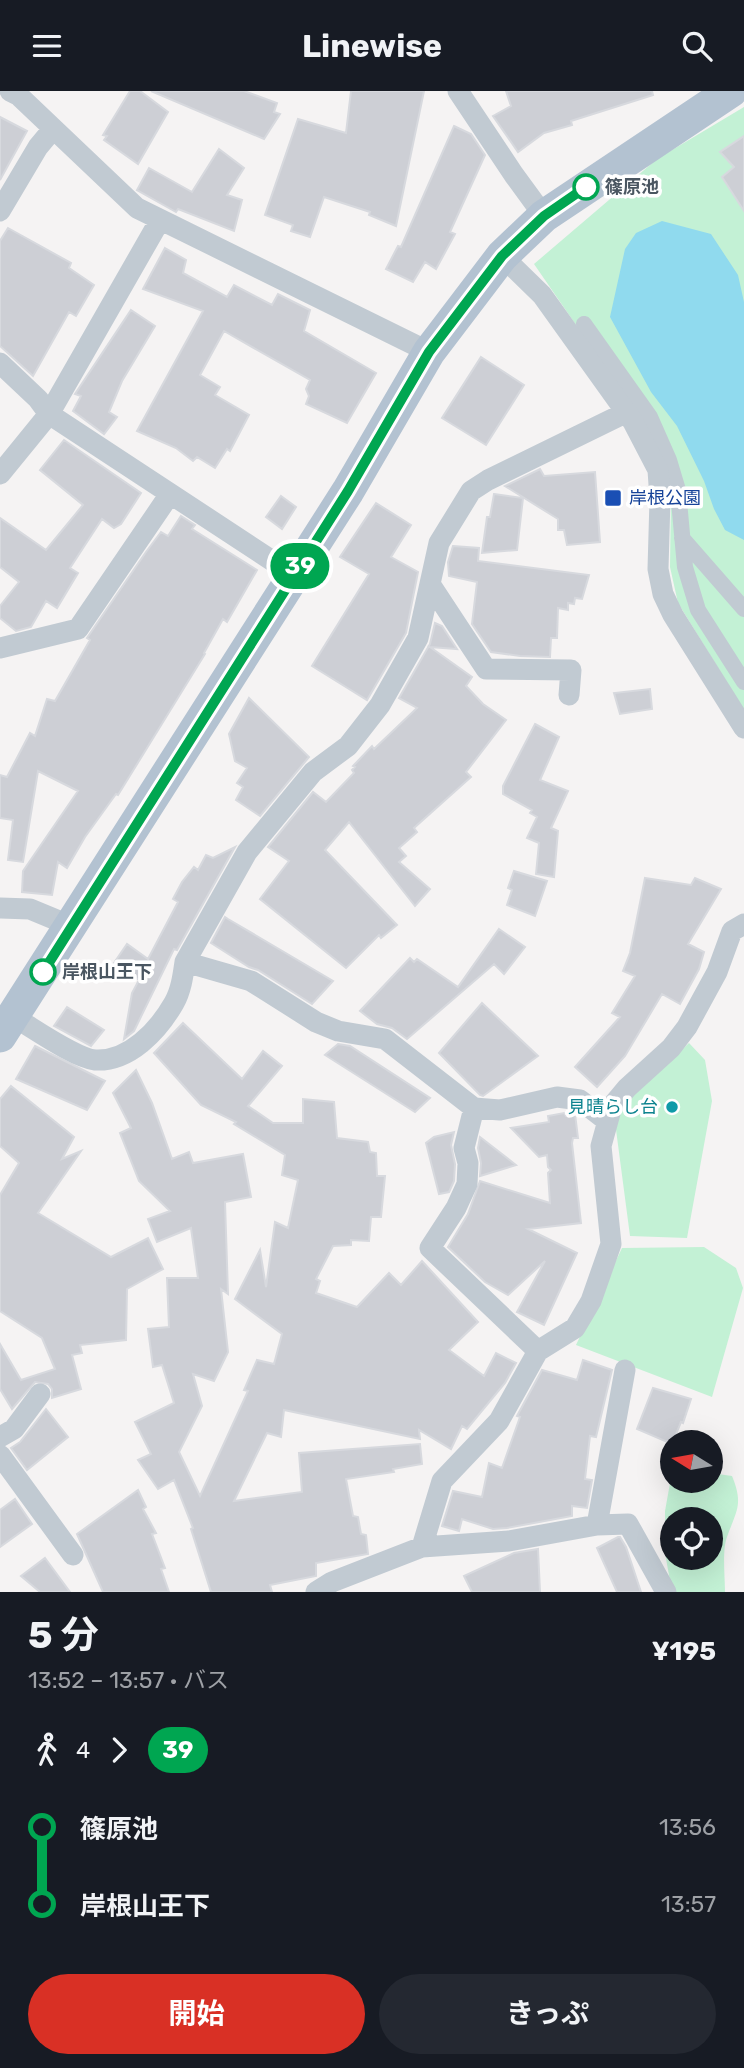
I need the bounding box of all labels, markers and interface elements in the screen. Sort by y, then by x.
icon: menu [28,27,66,65]
text: Linewise [302,27,442,65]
icon: search [678,27,716,65]
marker: 篠原池 [573,174,599,200]
place label: 篠原池 [605,176,659,198]
place label: 岸根公園 [629,487,701,509]
marker: 岸根公園 [603,488,623,508]
line badge: 39 [268,543,332,589]
text: 39 [284,552,316,580]
marker: 岸根山王下 [30,959,56,985]
place label: 岸根山王下 [62,961,152,983]
place label: 見晴らし台 [568,1096,658,1118]
marker: 見晴らし台 [664,1099,680,1115]
north arrow [660,1430,723,1493]
map controls [660,1430,723,1570]
button: locate [660,1507,723,1570]
text: 5 分 [28,1612,99,1658]
text: ¥195 [652,1636,716,1667]
text: 13:52 – 13:57 · バス [28,1666,229,1694]
icon: walk [28,1731,66,1769]
icon: forward [100,1731,138,1769]
text: 4 [76,1736,90,1764]
text: 39 [162,1736,194,1764]
text: 13:56 [659,1813,716,1841]
text: 篠原池 [80,1814,158,1845]
text: 13:57 [661,1890,716,1918]
text: 岸根山王下 [80,1891,210,1922]
button: 開始 [28,1974,365,2054]
button: きっぷ [379,1974,716,2054]

